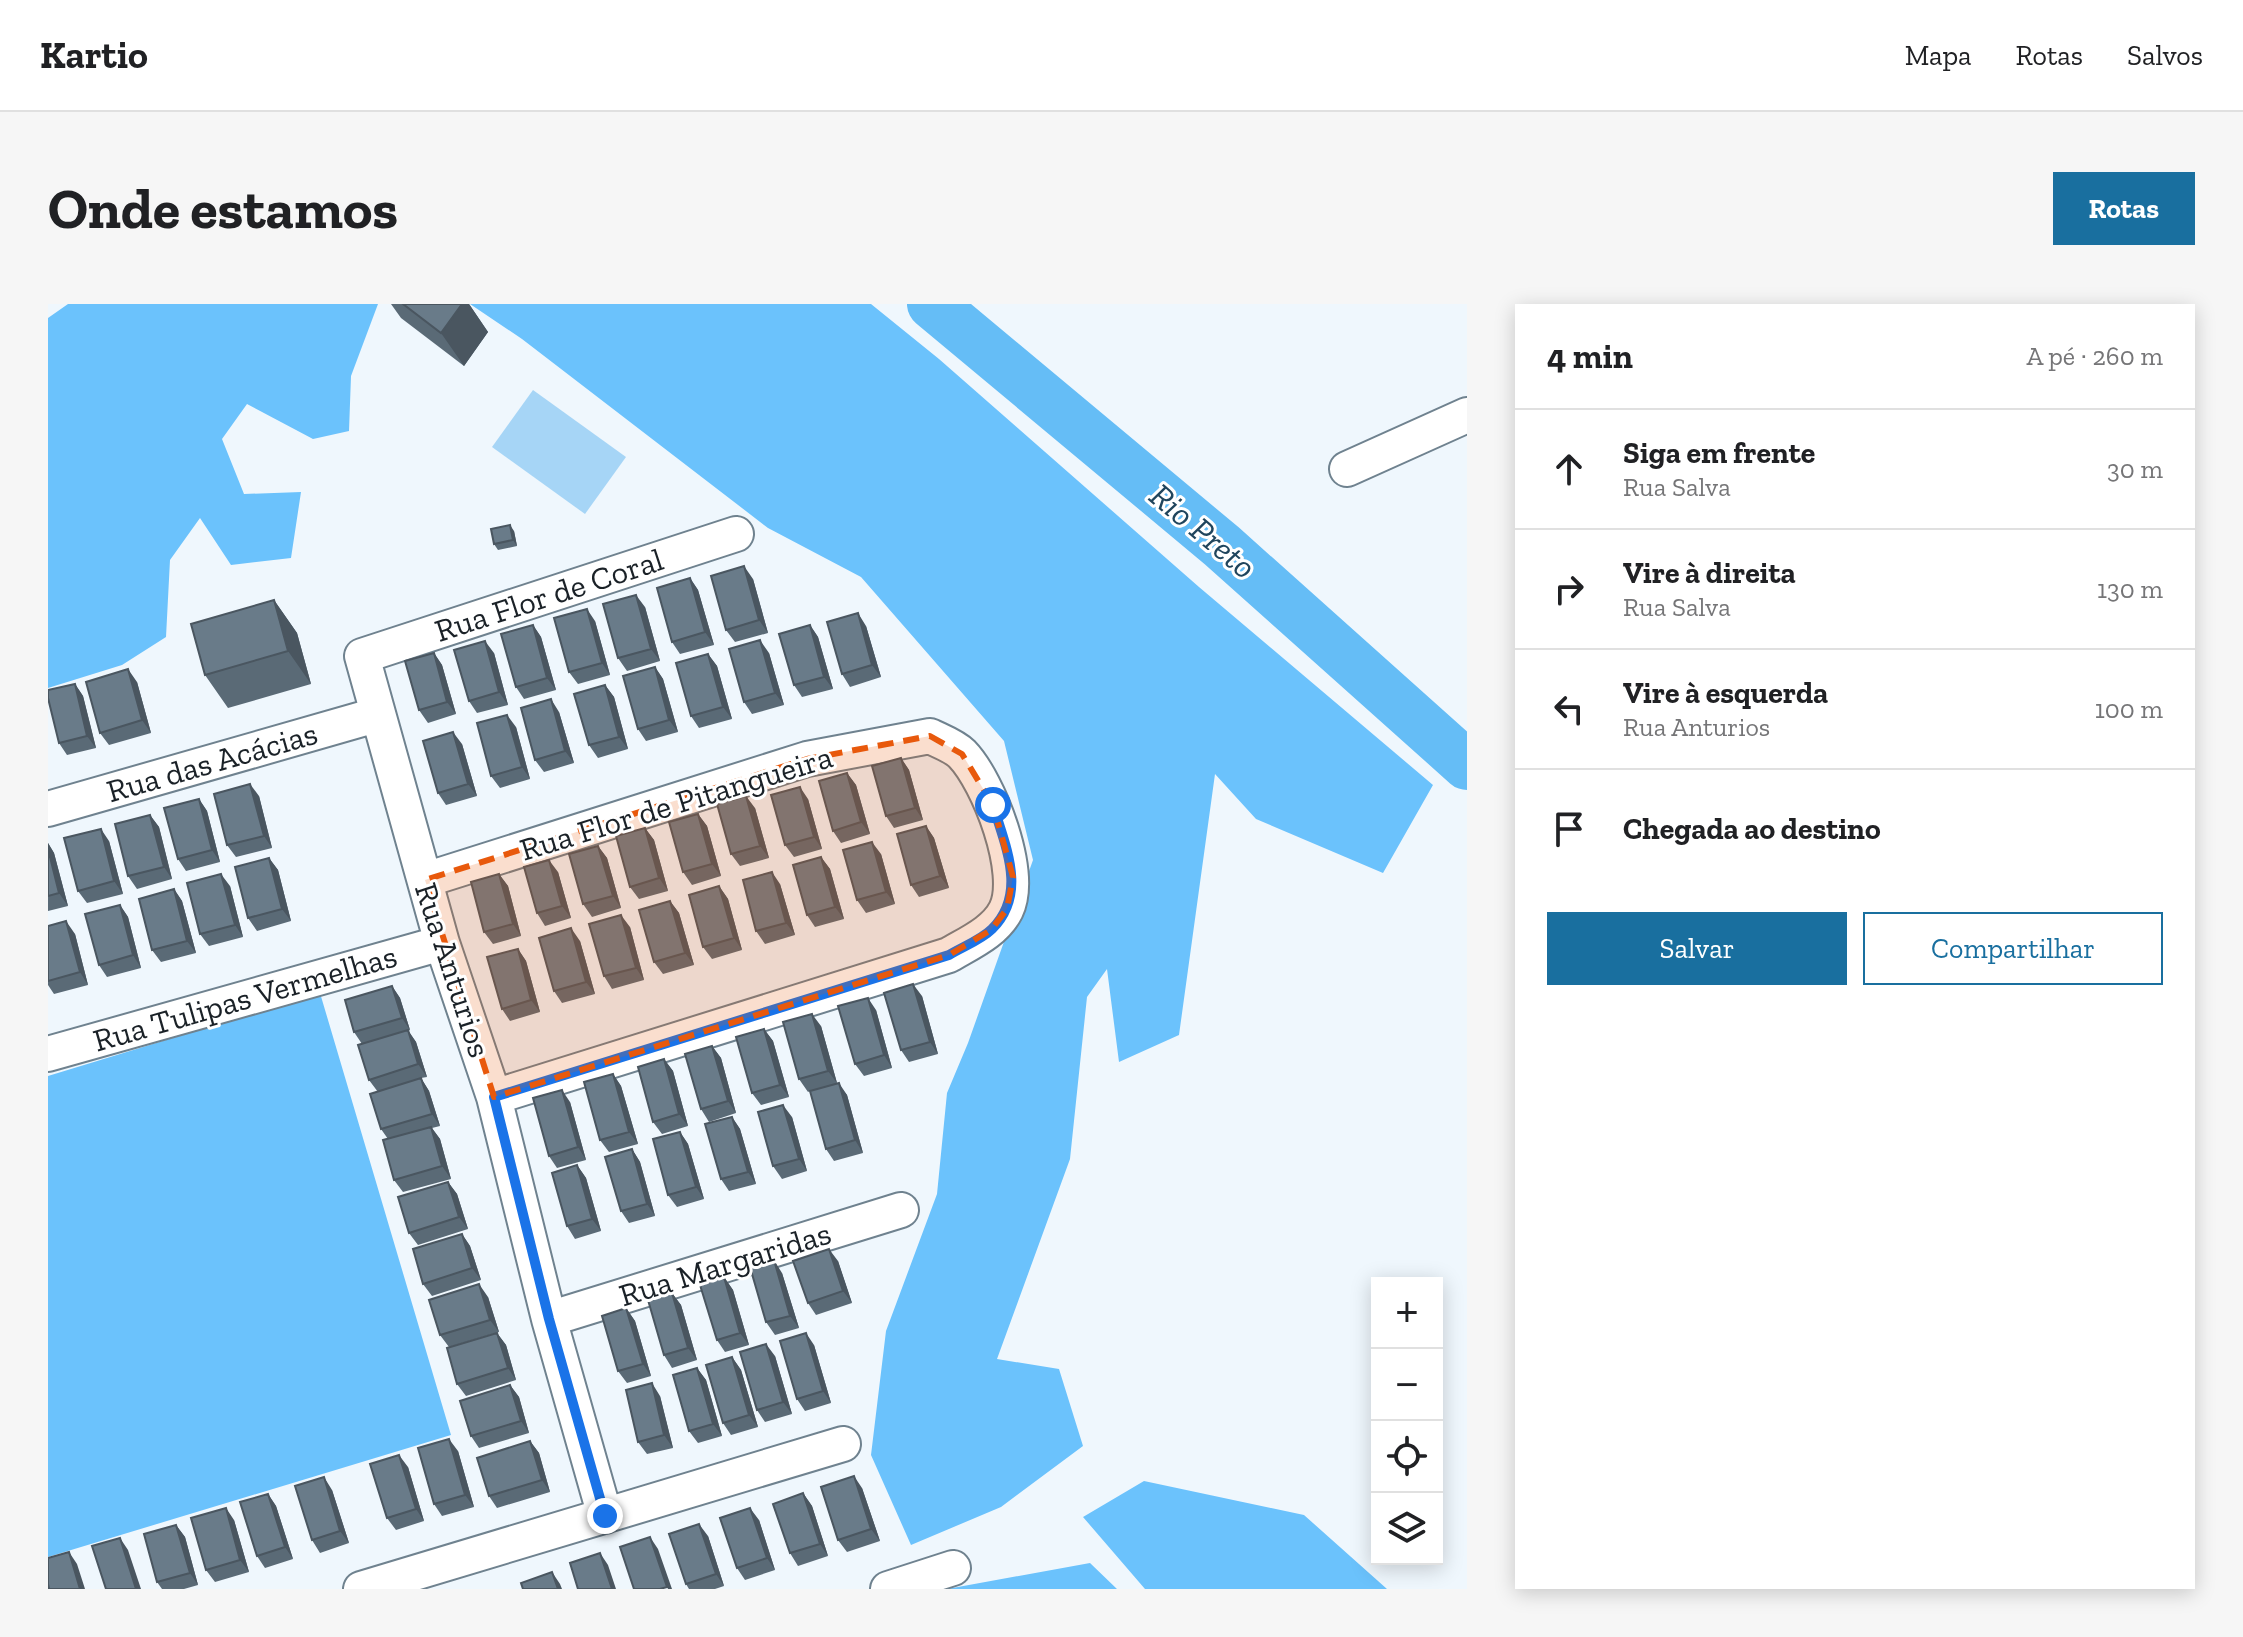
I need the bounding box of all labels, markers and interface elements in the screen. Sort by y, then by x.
text: Kartio [40,32,148,78]
text: Mapa [1905,39,1972,72]
text: Rotas [2016,39,2083,72]
text: Salvos [2127,39,2203,72]
button: Rotas [2053,172,2195,245]
text: Onde estamos [48,175,398,242]
text: 4 min [1547,336,1633,377]
text: A pé · 260 m [2027,340,2163,372]
text: Siga em frente [1623,435,1815,471]
icon: ahead [1547,447,1591,491]
text: 30 m [2107,453,2163,485]
text: Rua Salva [1623,471,1731,503]
water label: Rio Preto [1141,475,1265,587]
street label: Rua Flor de Coral [430,540,668,650]
text: Vire à direita [1623,555,1796,591]
icon: right [1547,567,1591,611]
text: 130 m [2097,573,2163,605]
text: Rua Salva [1623,591,1731,623]
text: Vire à esquerda [1623,675,1828,711]
icon: left [1547,687,1591,731]
text: 100 m [2095,693,2163,725]
text: Rua Anturios [1623,711,1770,743]
street label: Rua das Acácias [102,714,322,810]
street label: Rua Flor de Pitangueira [515,737,837,869]
route start [975,787,1011,823]
icon: arrive [1547,807,1591,851]
text: Chegada ao destino [1623,811,1881,847]
street label: Rua Anturios [407,878,499,1062]
button: Salvar [1547,912,1847,985]
button: Compartilhar [1863,912,2163,985]
street label: Rua Tulipas Vermelhas [89,936,401,1060]
street label: Rua Margaridas [614,1214,836,1314]
map controls [1371,1277,1443,1565]
button: + [1371,1277,1443,1349]
button: − [1371,1349,1443,1421]
button: locate [1371,1421,1443,1493]
button: layers [1371,1493,1443,1565]
route end [587,1498,623,1534]

